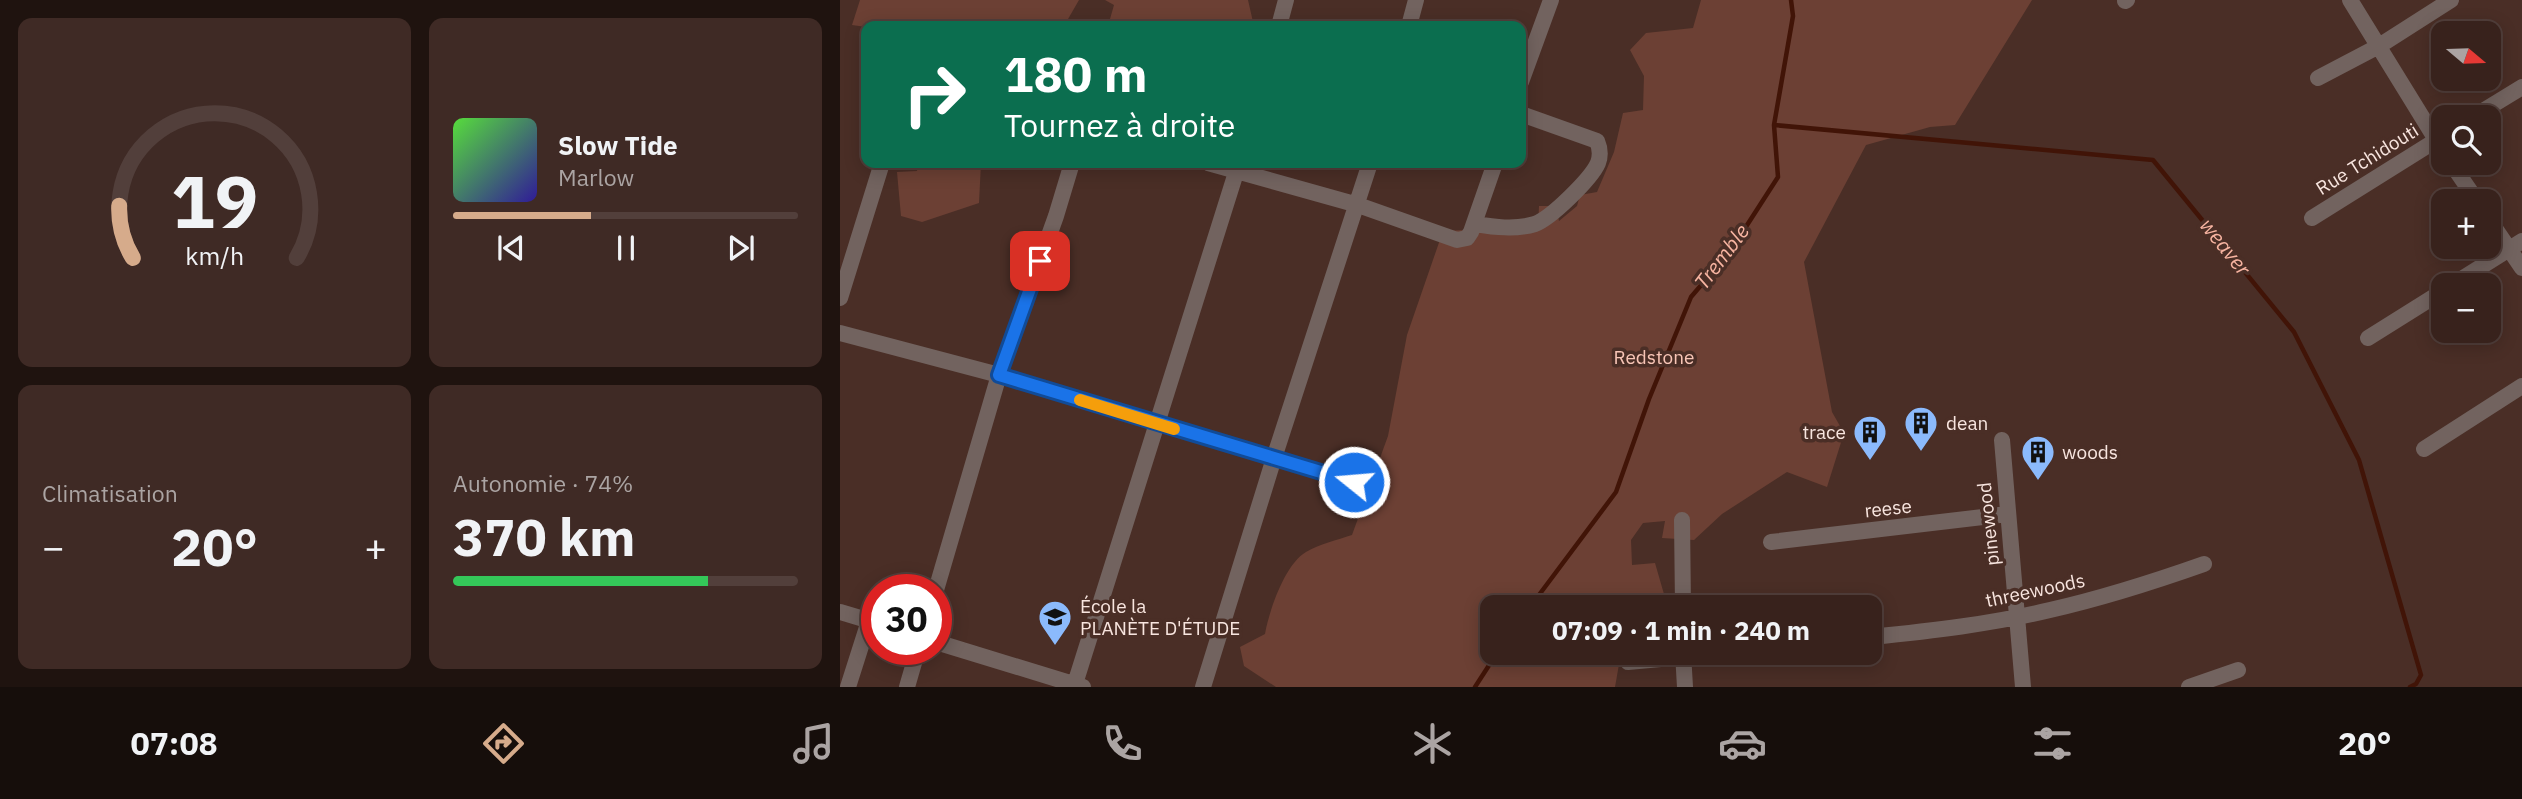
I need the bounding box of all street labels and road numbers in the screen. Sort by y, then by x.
street label: Rue Tchidouti [2311,118,2423,200]
street label: pinewood [1972,481,2004,567]
street label: reese [1863,494,1913,522]
street label: threewoods [1983,568,2087,612]

